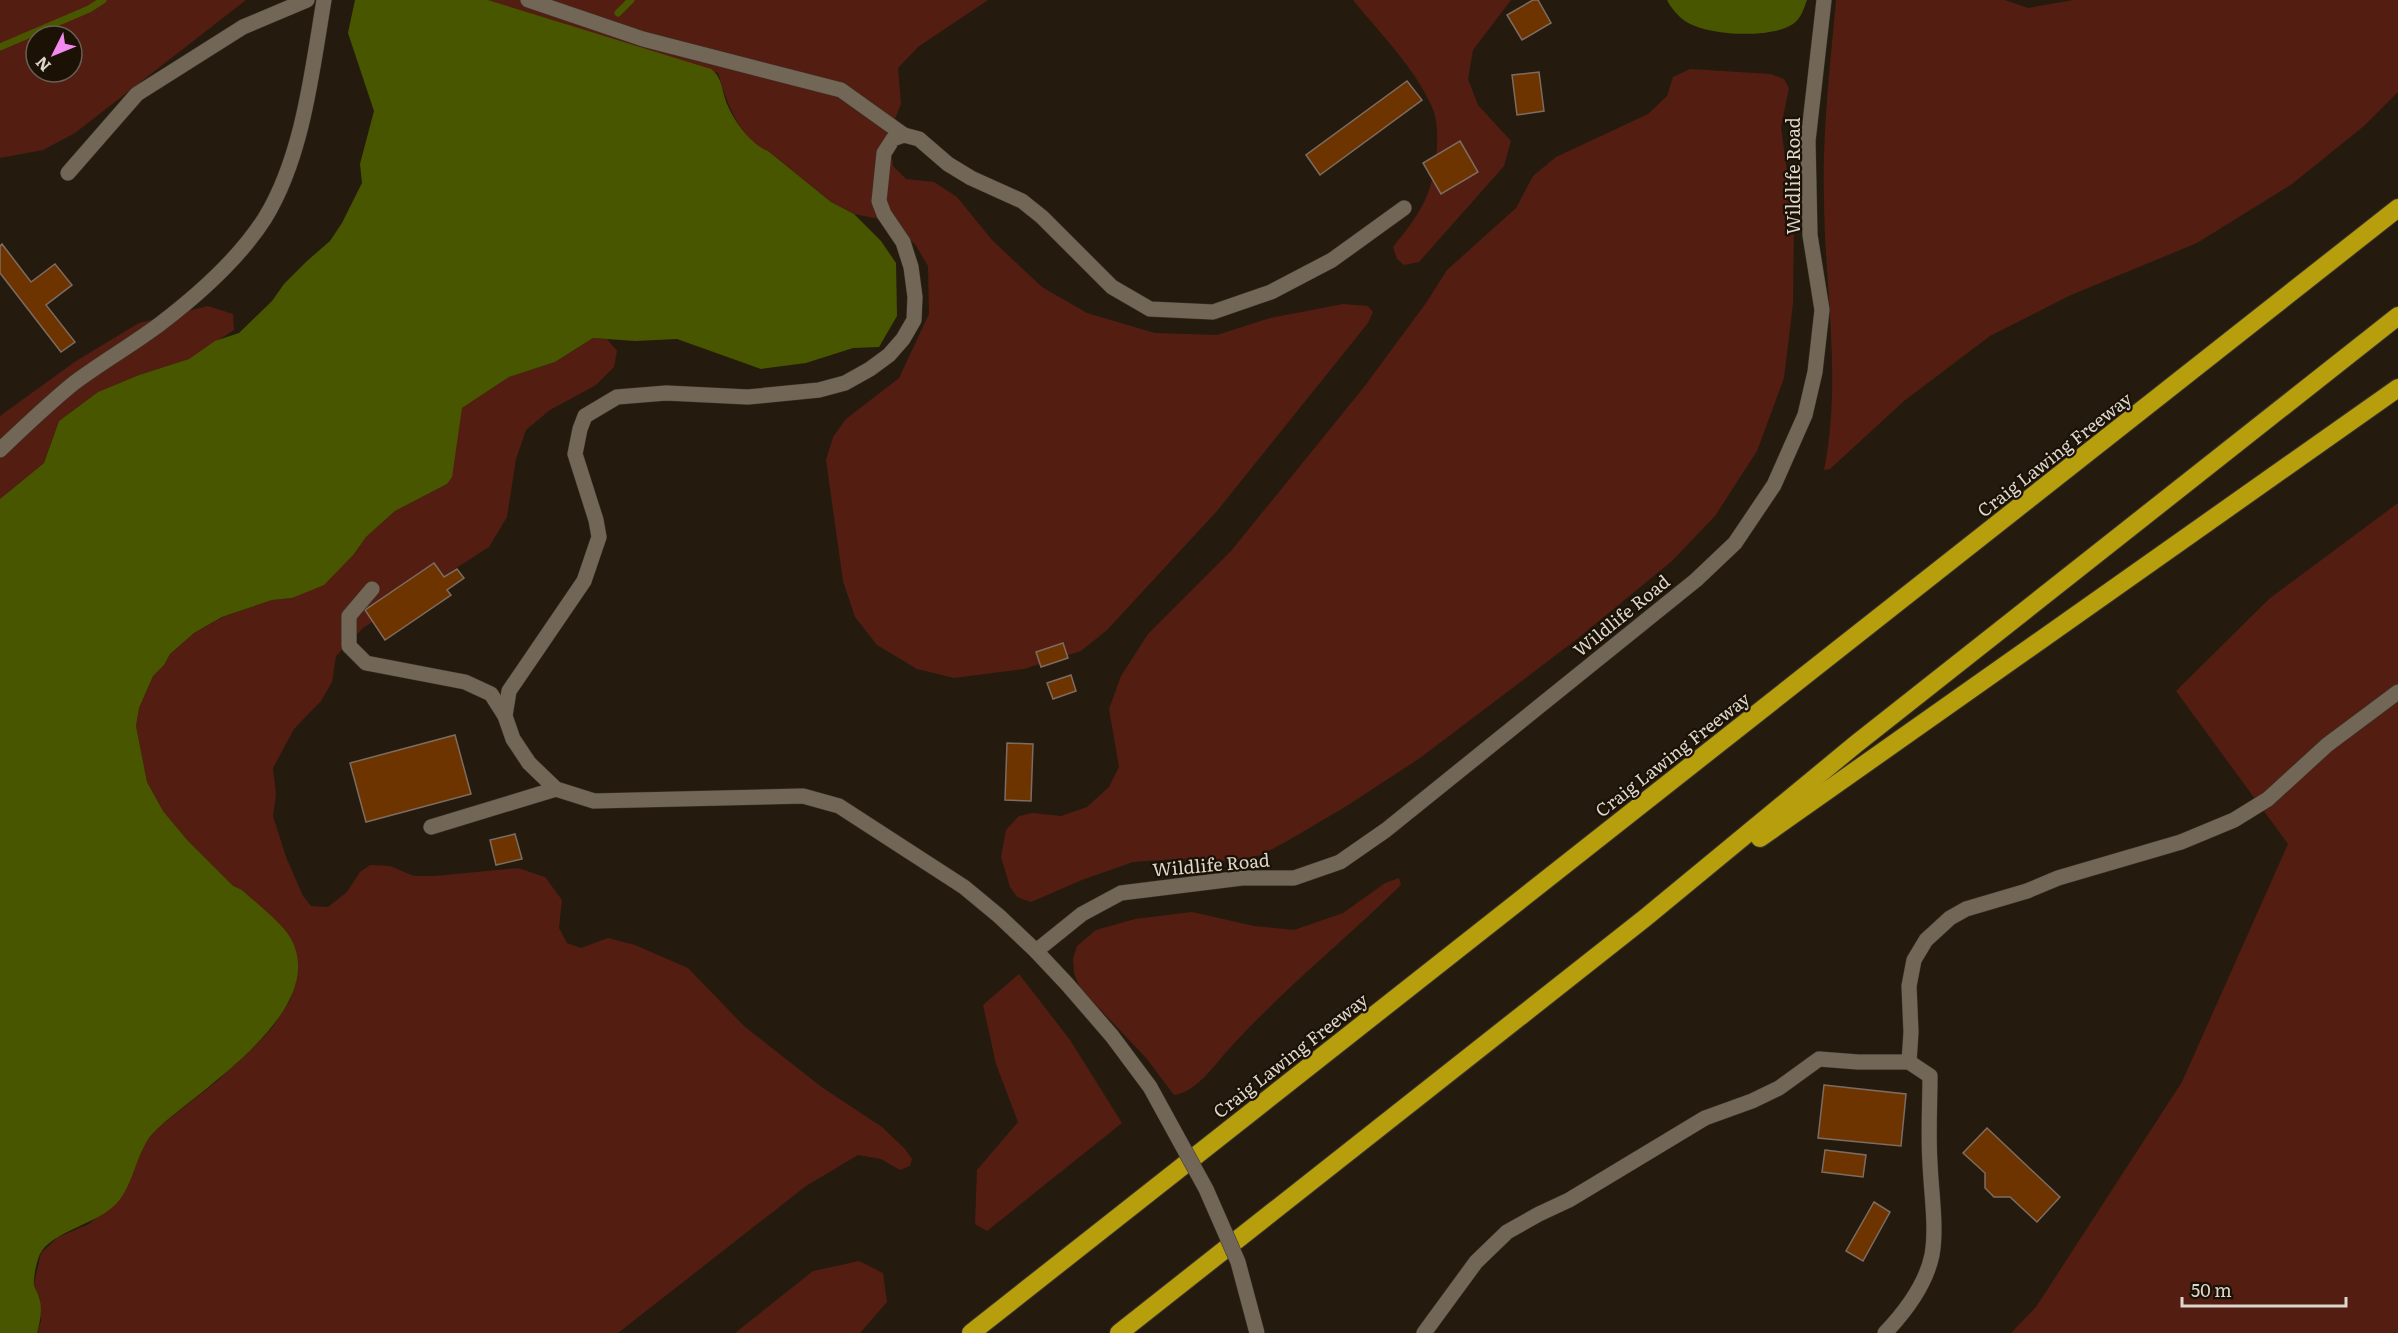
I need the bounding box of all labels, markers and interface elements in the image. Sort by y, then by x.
north arrow [24,24,84,84]
text: N [29,52,56,78]
street label: Wildlife Road [1779,117,1806,235]
street label: Craig Lawing Freeway [1971,385,2138,523]
street label: Wildlife Road [1567,568,1675,662]
street label: Craig Lawing Freeway [1589,685,1756,823]
street label: Wildlife Road [1151,845,1271,883]
street label: Craig Lawing Freeway [1207,986,1374,1124]
scale bar [2182,1270,2346,1308]
text: 50 m [2191,1276,2232,1303]

